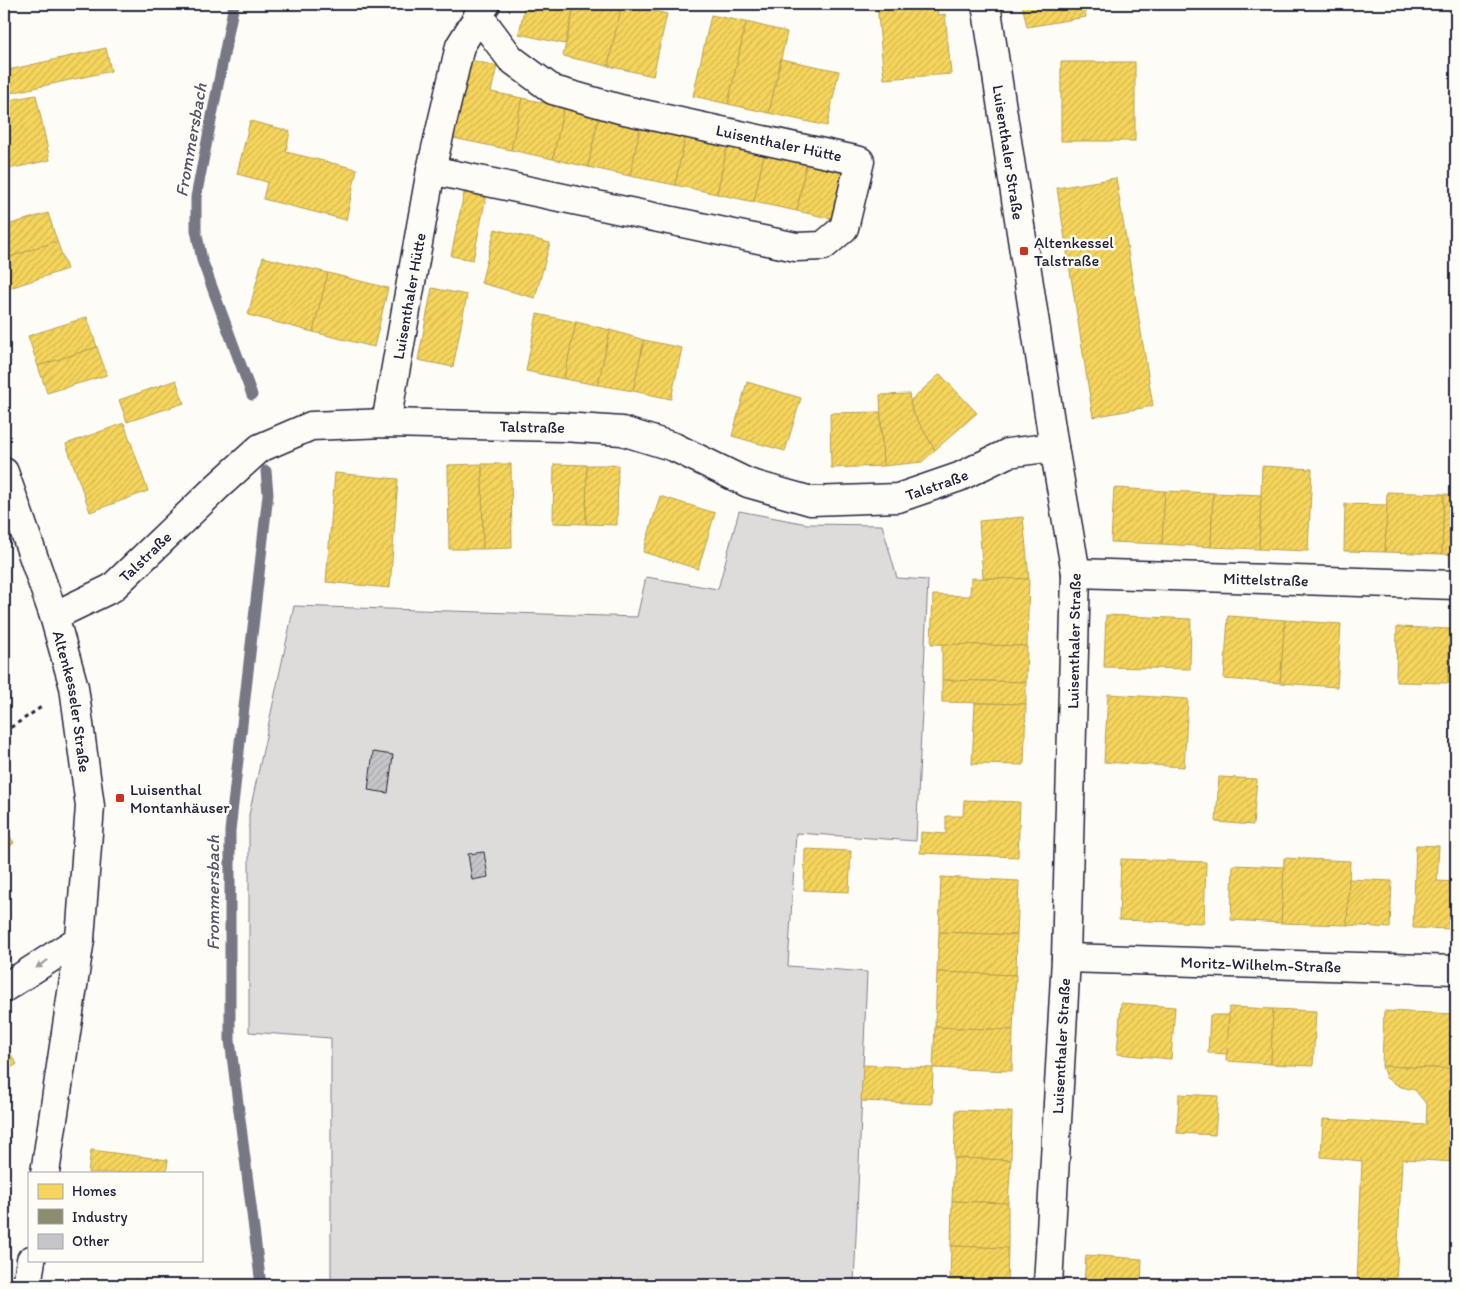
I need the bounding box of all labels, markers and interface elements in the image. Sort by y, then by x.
water label: Frommersbach [170,81,212,199]
street label: Luisenthaler Straße [989,84,1028,221]
street label: Luisenthaler Hütte [714,120,844,166]
street label: Luisenthaler Hütte [388,231,429,361]
place label: Altenkessel Talstraße [1034,233,1114,270]
marker: Altenkessel Talstraße [1018,245,1030,257]
street label: Talstraße [499,416,565,437]
street label: Talstraße [903,464,971,504]
street label: Talstraße [115,527,175,586]
street label: Mittelstraße [1223,568,1309,590]
street label: Luisenthaler Straße [1063,573,1085,709]
street label: Altenkesseler Straße [49,628,95,774]
place label: Luisenthal Montanhäuser [130,780,230,817]
marker: Luisenthal Montanhäuser [114,792,126,804]
water label: Frommersbach [202,835,224,951]
street label: Moritz-Wilhelm-Straße [1180,952,1342,976]
one-way arrow [35,959,49,969]
street label: Luisenthaler Straße [1048,978,1074,1114]
legend [28,1172,202,1262]
text: Homes [72,1182,117,1200]
text: Industry [72,1208,128,1226]
text: Other [72,1232,109,1250]

